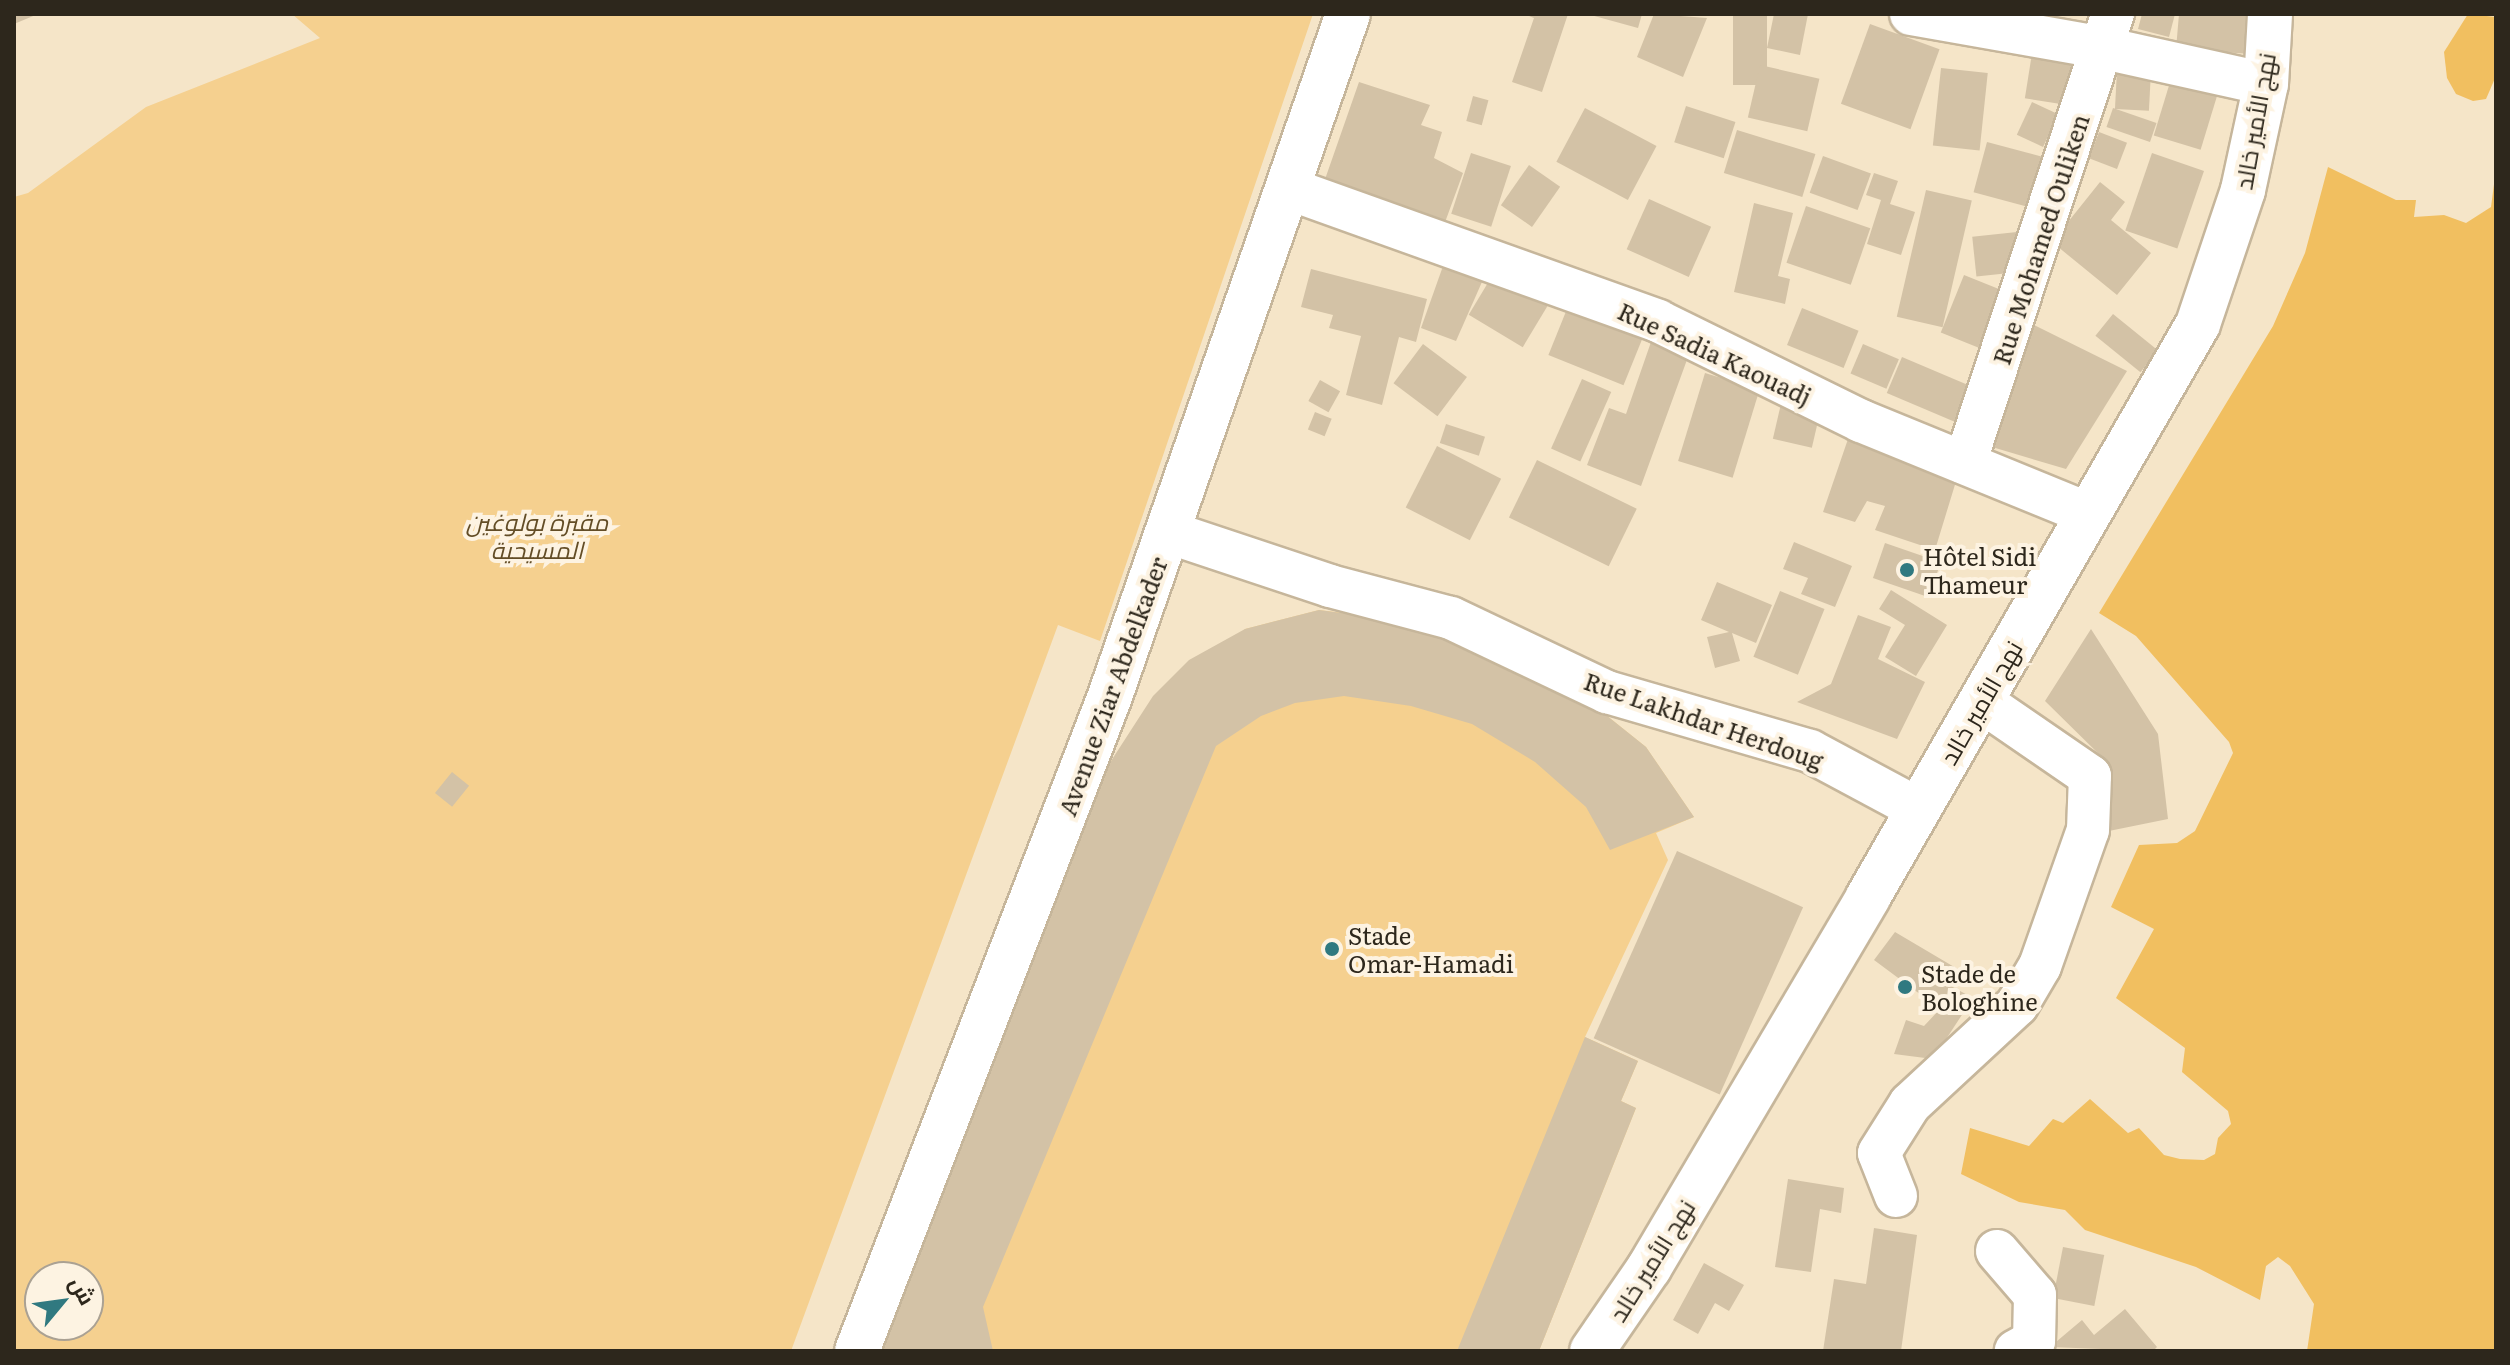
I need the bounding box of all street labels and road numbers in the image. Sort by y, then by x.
street label: نهج الأمير خالد [2228,50,2280,192]
street label: Rue Mohamed Ouliken [1986,110,2094,368]
street label: Rue Sadia Kaouadj [1614,296,1816,410]
street label: Avenue Ziar Abdelkader [1052,553,1172,819]
street label: نهج الأمير خالد [1933,635,2027,769]
street label: Rue Lakhdar Herdoug [1581,666,1827,774]
street label: نهج الأمير خالد [1602,1194,1700,1326]

